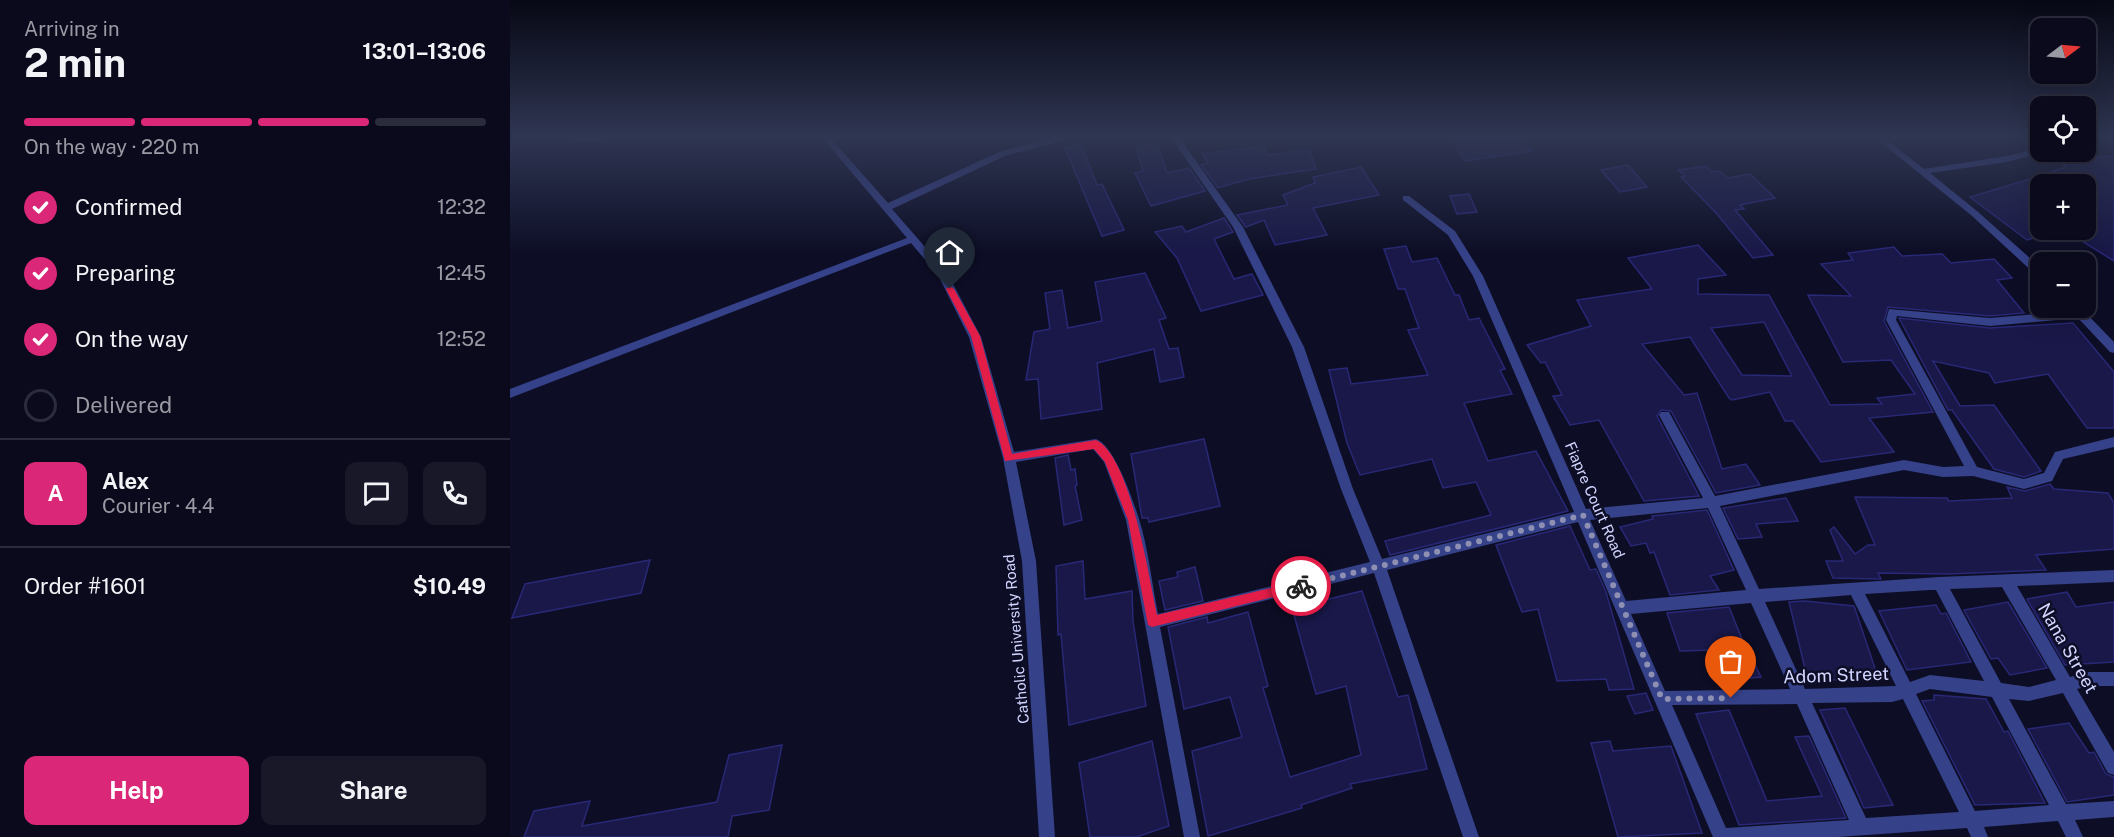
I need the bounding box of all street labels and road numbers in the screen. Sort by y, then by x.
street label: Fiapre Court Road [1562,439,1628,561]
street label: Catholic University Road [1000,554,1032,724]
street label: Nana Street [2034,599,2102,697]
street label: Adom Street [1783,663,1889,687]

